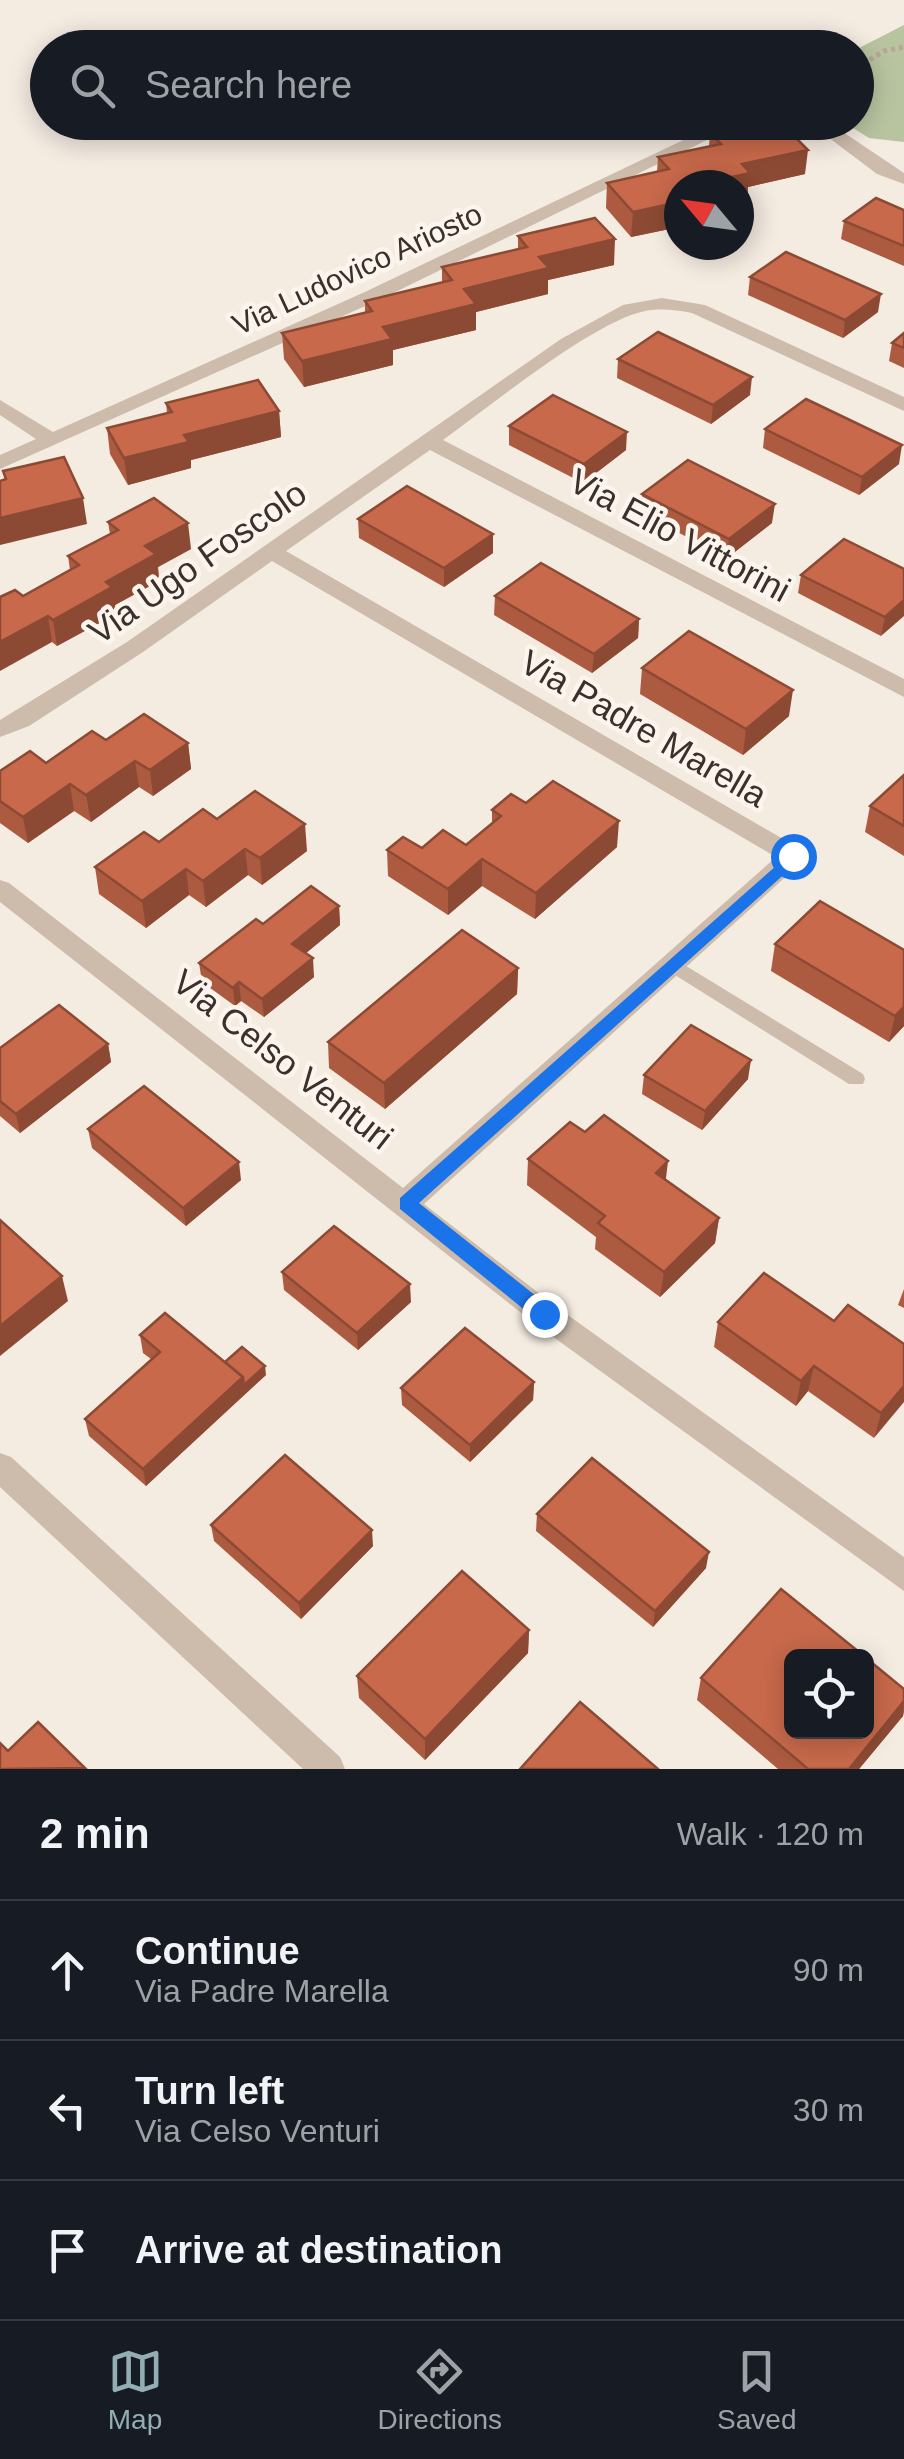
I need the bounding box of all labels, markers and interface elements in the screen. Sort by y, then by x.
search box [30,30,874,140]
icon: search [65,58,120,113]
text: Search here [145,64,352,106]
north arrow [664,170,754,260]
street label: Via Ludovico Ariosto [227,197,487,341]
street label: Via Elio Vittorini [563,461,797,609]
street label: Via Ugo Foscolo [81,473,313,651]
street label: Via Padre Marella [514,642,774,815]
route start [771,834,817,880]
street label: Via Celso Venturi [165,961,401,1157]
route end [522,1292,568,1338]
map controls [784,1649,874,1739]
button: locate [784,1649,874,1739]
text: 2 min [40,1810,150,1857]
text: Walk · 120 m [677,1816,864,1852]
text: Continue [135,1930,300,1972]
icon: ahead [40,1943,95,1998]
text: 90 m [793,1952,864,1988]
text: Via Padre Marella [135,1973,389,2009]
text: Turn left [135,2070,284,2112]
icon: left [40,2083,95,2138]
text: 30 m [793,2092,864,2128]
text: Via Celso Venturi [135,2113,380,2149]
icon: arrive [40,2223,95,2278]
text: Arrive at destination [135,2229,502,2271]
tab: Map [108,2344,163,2436]
tab: Directions [378,2344,502,2436]
tab: Saved [717,2344,796,2436]

